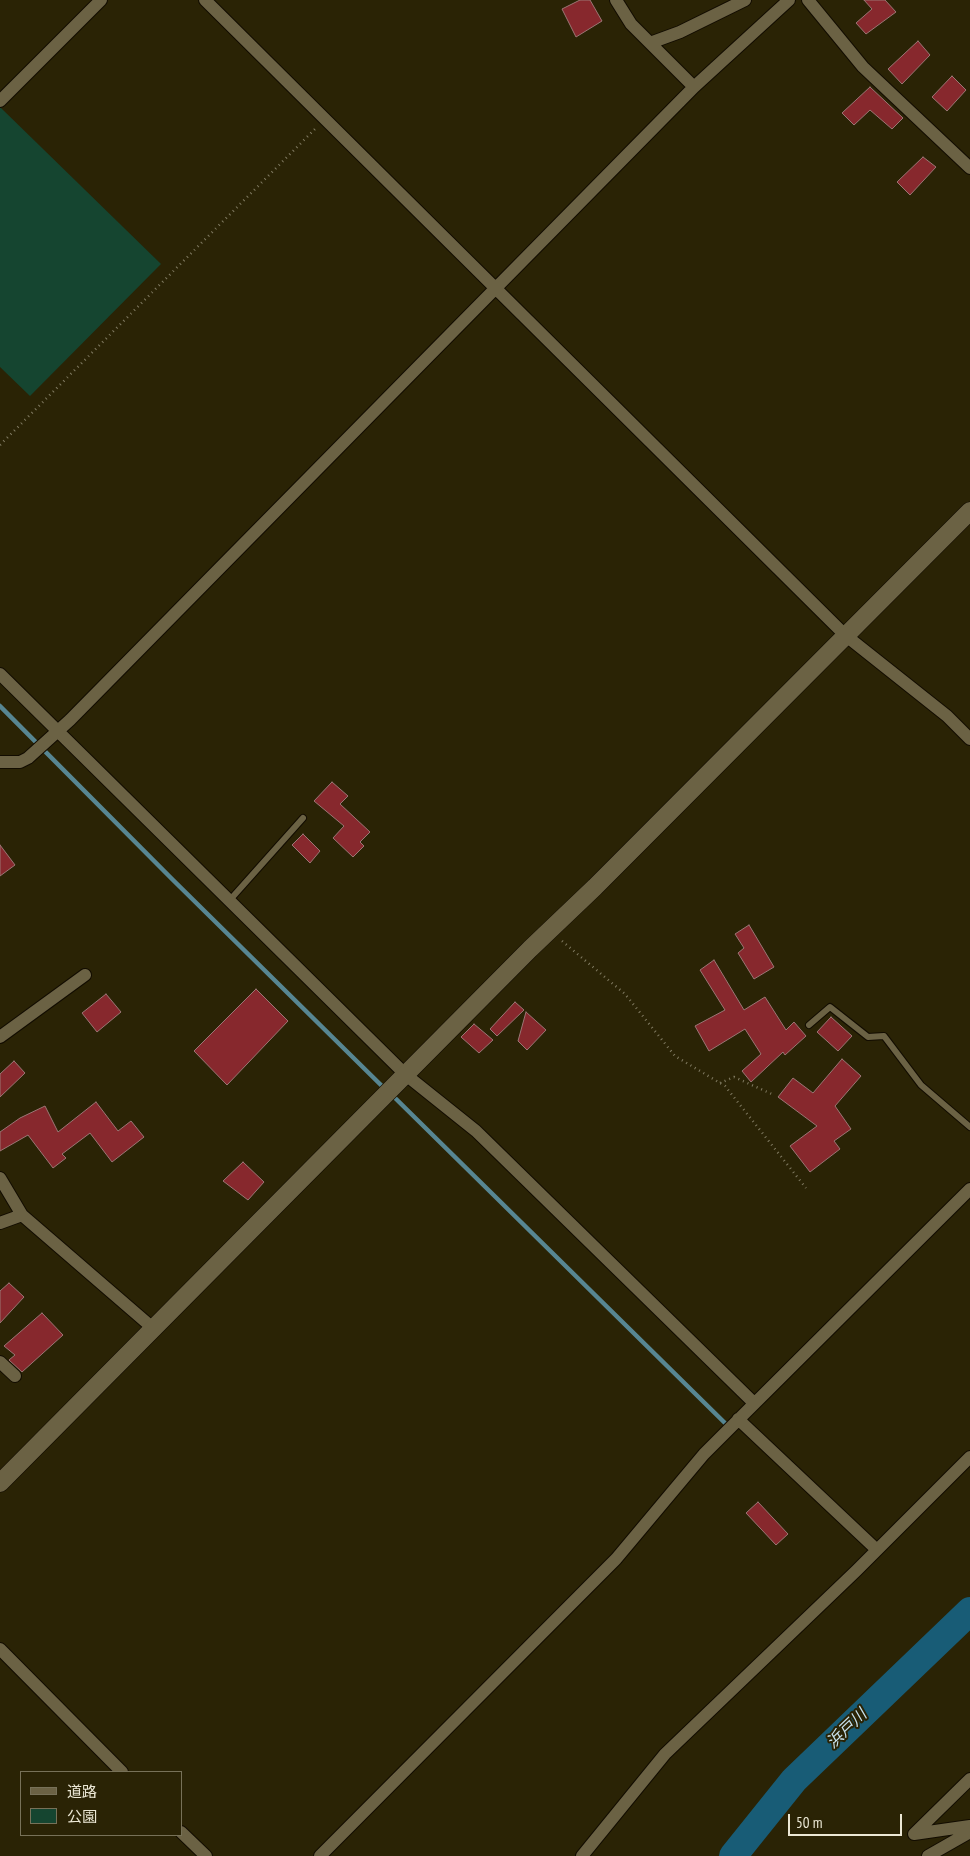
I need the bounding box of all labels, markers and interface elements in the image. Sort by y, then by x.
water label: 浜戸川 [823,1705,871,1753]
legend [20,1771,182,1836]
text: 道路 [67,1782,97,1801]
scale bar [790,1804,904,1836]
text: 公園 [67,1807,97,1826]
text: 50 m [796,1813,822,1832]

